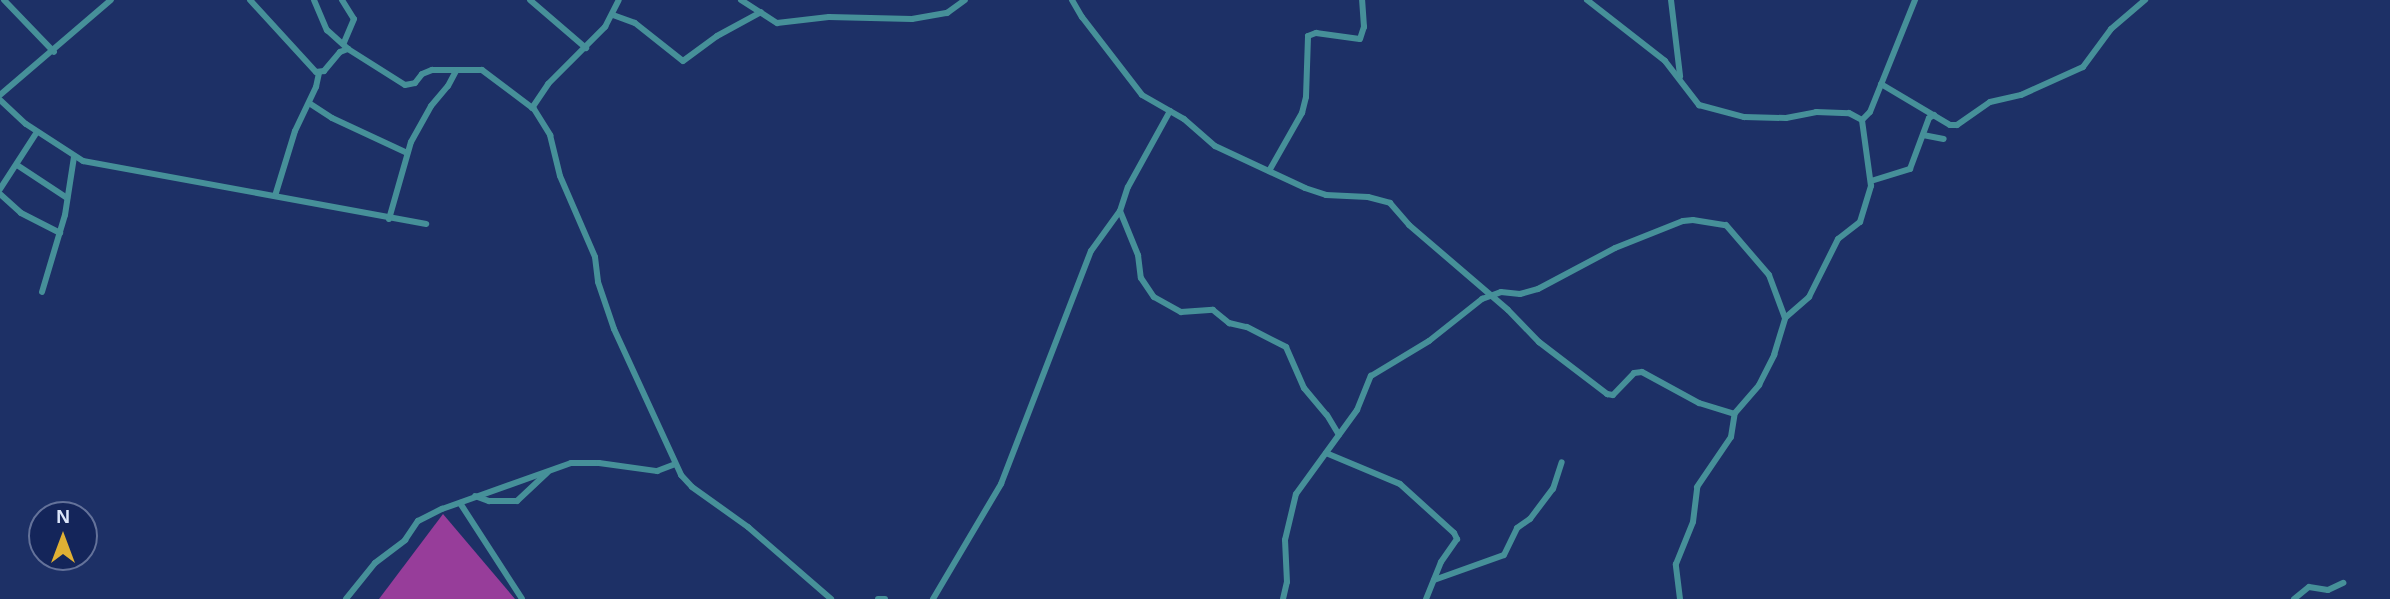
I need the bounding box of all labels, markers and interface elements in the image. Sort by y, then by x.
north arrow [28,501,98,571]
text: N [56,506,70,527]

